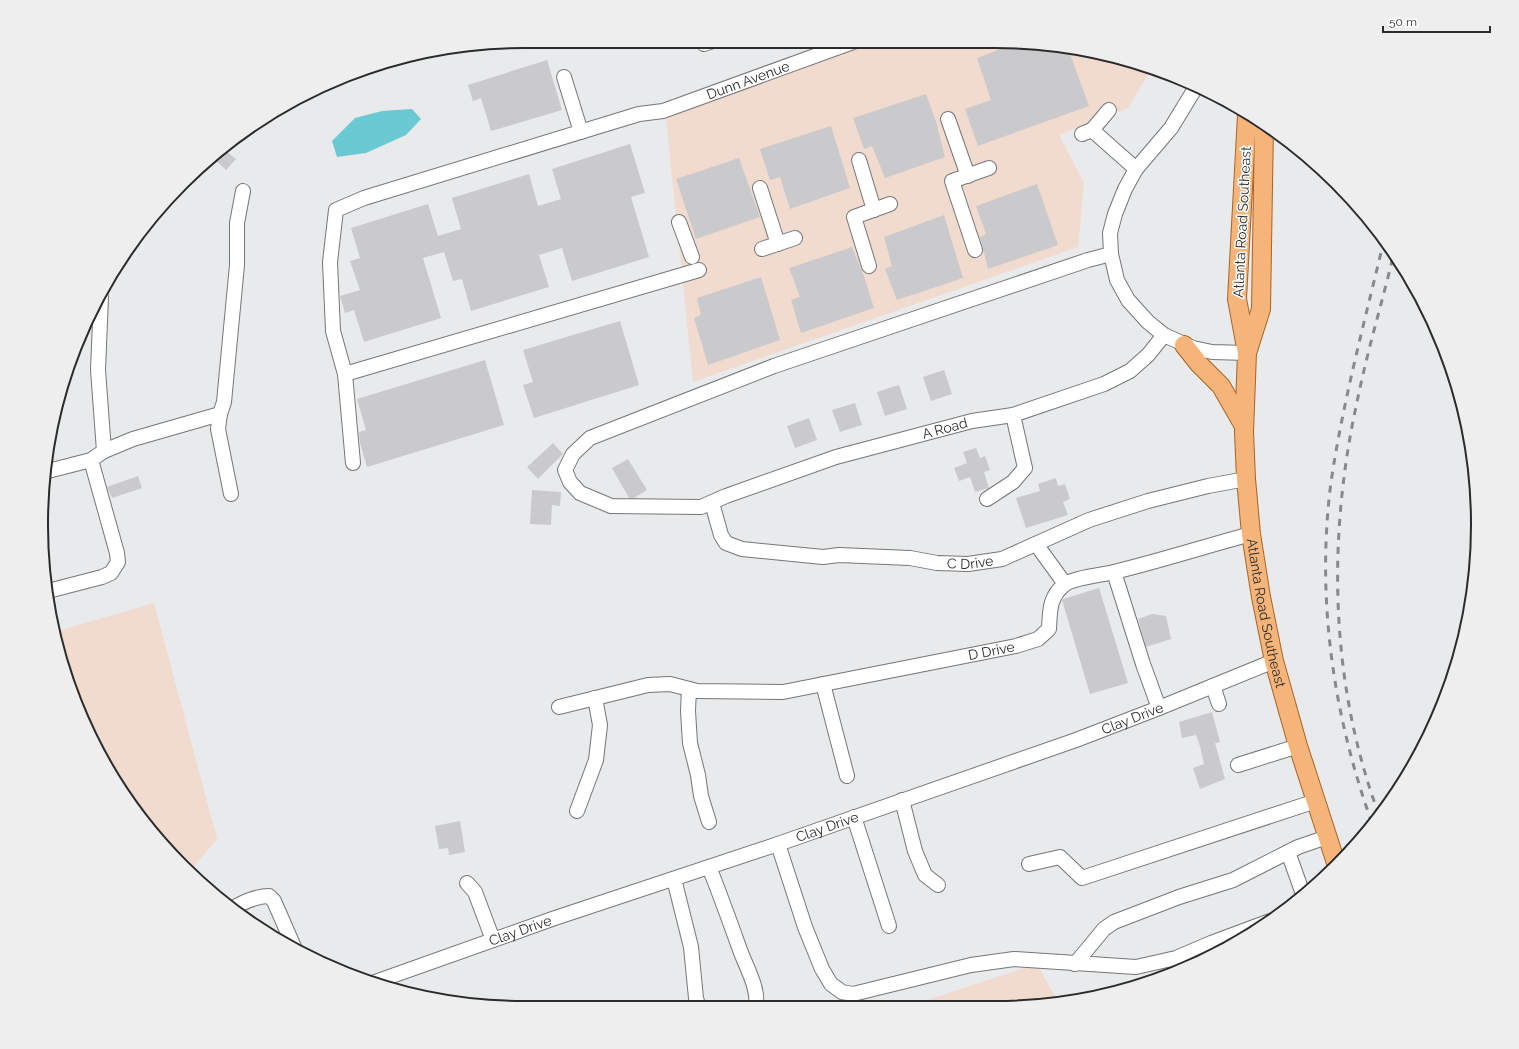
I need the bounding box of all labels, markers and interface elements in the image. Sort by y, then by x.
scale bar [1383,8,1490,34]
text: 50 m [1389,15,1417,29]
street label: Dunn Avenue [704,58,792,103]
street label: Atlanta Road Southeast [1230,146,1254,298]
street label: A Road [920,415,969,442]
street label: Atlanta Road Southeast [1244,537,1289,690]
street label: C Drive [947,552,994,572]
street label: D Drive [967,638,1016,663]
street label: Clay Drive [1099,699,1166,737]
street label: Clay Drive [794,809,860,845]
street label: Clay Drive [487,912,553,949]

